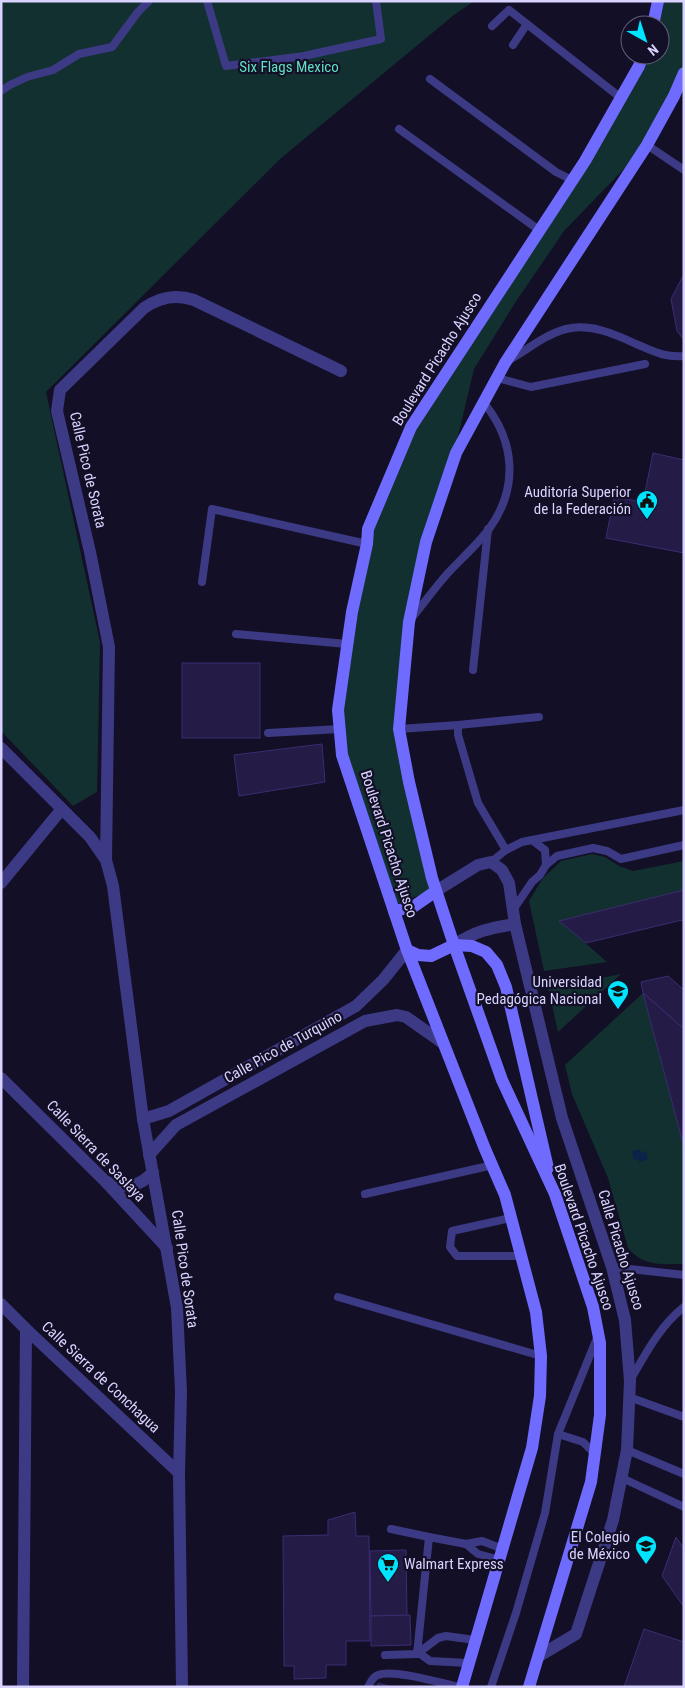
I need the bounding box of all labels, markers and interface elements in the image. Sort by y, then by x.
north arrow [620,15,670,65]
text: N [645,41,662,59]
park label: Six Flags Mexico [239,58,339,76]
street label: Boulevard Picacho Ajusco [389,289,485,429]
street label: Calle Pico de Sorata [66,410,110,530]
place label: Auditoría Superior de la Federación [524,483,631,518]
public building icon: Auditoría Superior de la Federación [635,489,659,520]
street label: Boulevard Picacho Ajusco [357,768,421,920]
place label: Universidad Pedagógica Nacional [477,973,602,1008]
school or university icon: Universidad Pedagógica Nacional [606,979,630,1010]
street label: Calle Pico de Turquino [221,1007,345,1087]
street label: Calle Sierra de Saslaya [43,1096,149,1206]
street label: Boulevard Picacho Ajusco [550,1161,618,1313]
street label: Calle Picacho Ajusco [594,1188,648,1312]
street label: Calle Pico de Sorata [168,1209,202,1329]
street label: Calle Sierra de Conchagua [38,1317,164,1437]
place label: El Colegio de México [569,1528,630,1563]
school or university icon: El Colegio de México [634,1534,658,1565]
supermarket icon: Walmart Express [376,1552,400,1583]
place label: Walmart Express [404,1555,504,1573]

